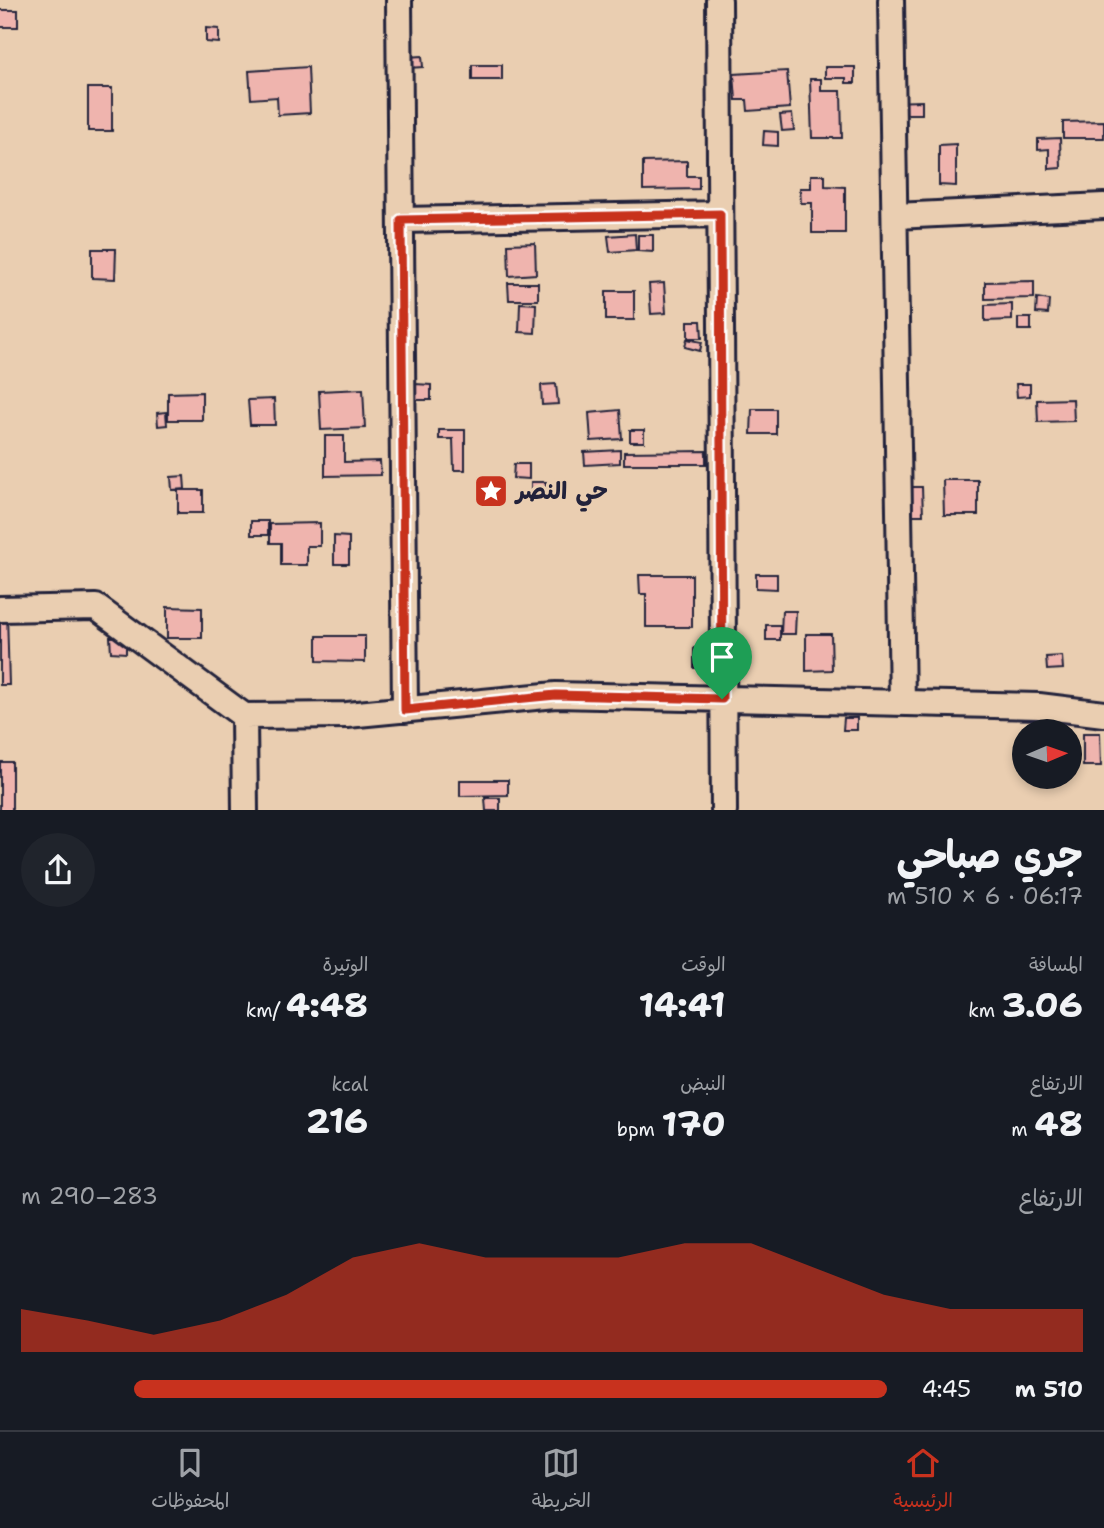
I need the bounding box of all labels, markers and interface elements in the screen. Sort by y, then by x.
place icon: حي النصر [472,472,510,510]
place label: حي النصر [514,475,608,512]
pin [692,627,752,699]
icon: arrive [703,638,741,676]
north arrow [1012,719,1082,789]
map controls [1012,719,1082,789]
text: جري صباحي [896,829,1083,880]
button: share [21,833,95,907]
text: 06:17 · 6 × 510 m [887,881,1083,911]
text: الوتيرة [322,952,368,977]
text: الوقت [681,952,726,977]
text: المسافة [1029,952,1083,977]
text: 4:48 [286,981,368,1028]
text: 14:41 [638,981,726,1028]
text: 3.06 [1002,981,1083,1028]
text: /km [246,998,286,1023]
text: km [968,998,1002,1023]
text: النبض [680,1071,726,1096]
text: الارتفاع [1030,1071,1083,1096]
text: kcal [331,1072,368,1097]
text: 216 [306,1097,368,1144]
text: 170 [661,1100,726,1147]
text: 48 [1034,1100,1083,1147]
text: bpm [617,1117,661,1142]
text: m [1011,1117,1034,1142]
text: 283–290 m [21,1181,158,1211]
text: الارتفاع [1019,1183,1083,1213]
text: 4:45 [921,1374,971,1404]
text: 510 m [1015,1374,1083,1404]
tab: المحفوظات [151,1444,229,1517]
tab: الخريطة [532,1444,591,1517]
tab: الرئيسية [893,1444,953,1517]

